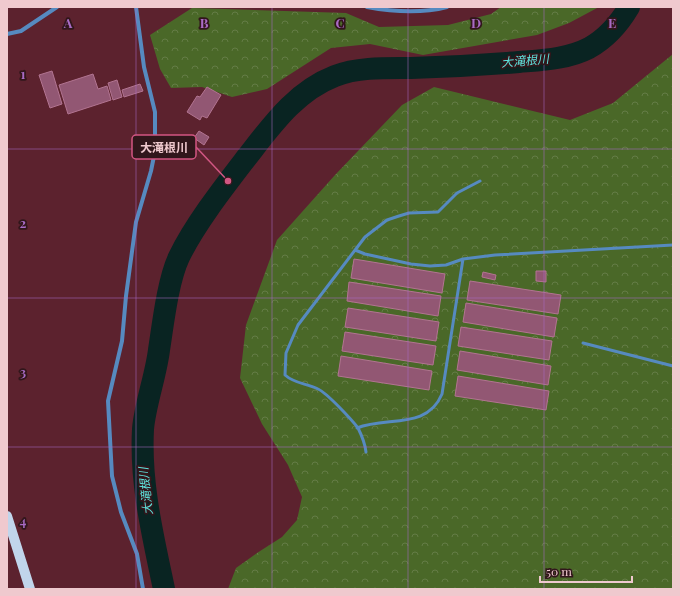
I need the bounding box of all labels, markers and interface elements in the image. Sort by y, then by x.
text: A [63,14,73,31]
text: B [200,14,209,31]
text: C [335,14,345,31]
text: D [471,14,481,31]
text: E [608,14,616,31]
water label: 大滝根川 [500,50,552,70]
text: 1 [21,65,26,82]
callout: 大滝根川 [132,135,196,159]
text: 大滝根川 [140,139,188,155]
text: 2 [20,214,27,231]
text: 3 [20,363,26,380]
water label: 大滝根川 [134,464,155,516]
text: 4 [20,512,27,529]
scale bar [540,558,632,584]
text: 50 m [546,563,572,579]

